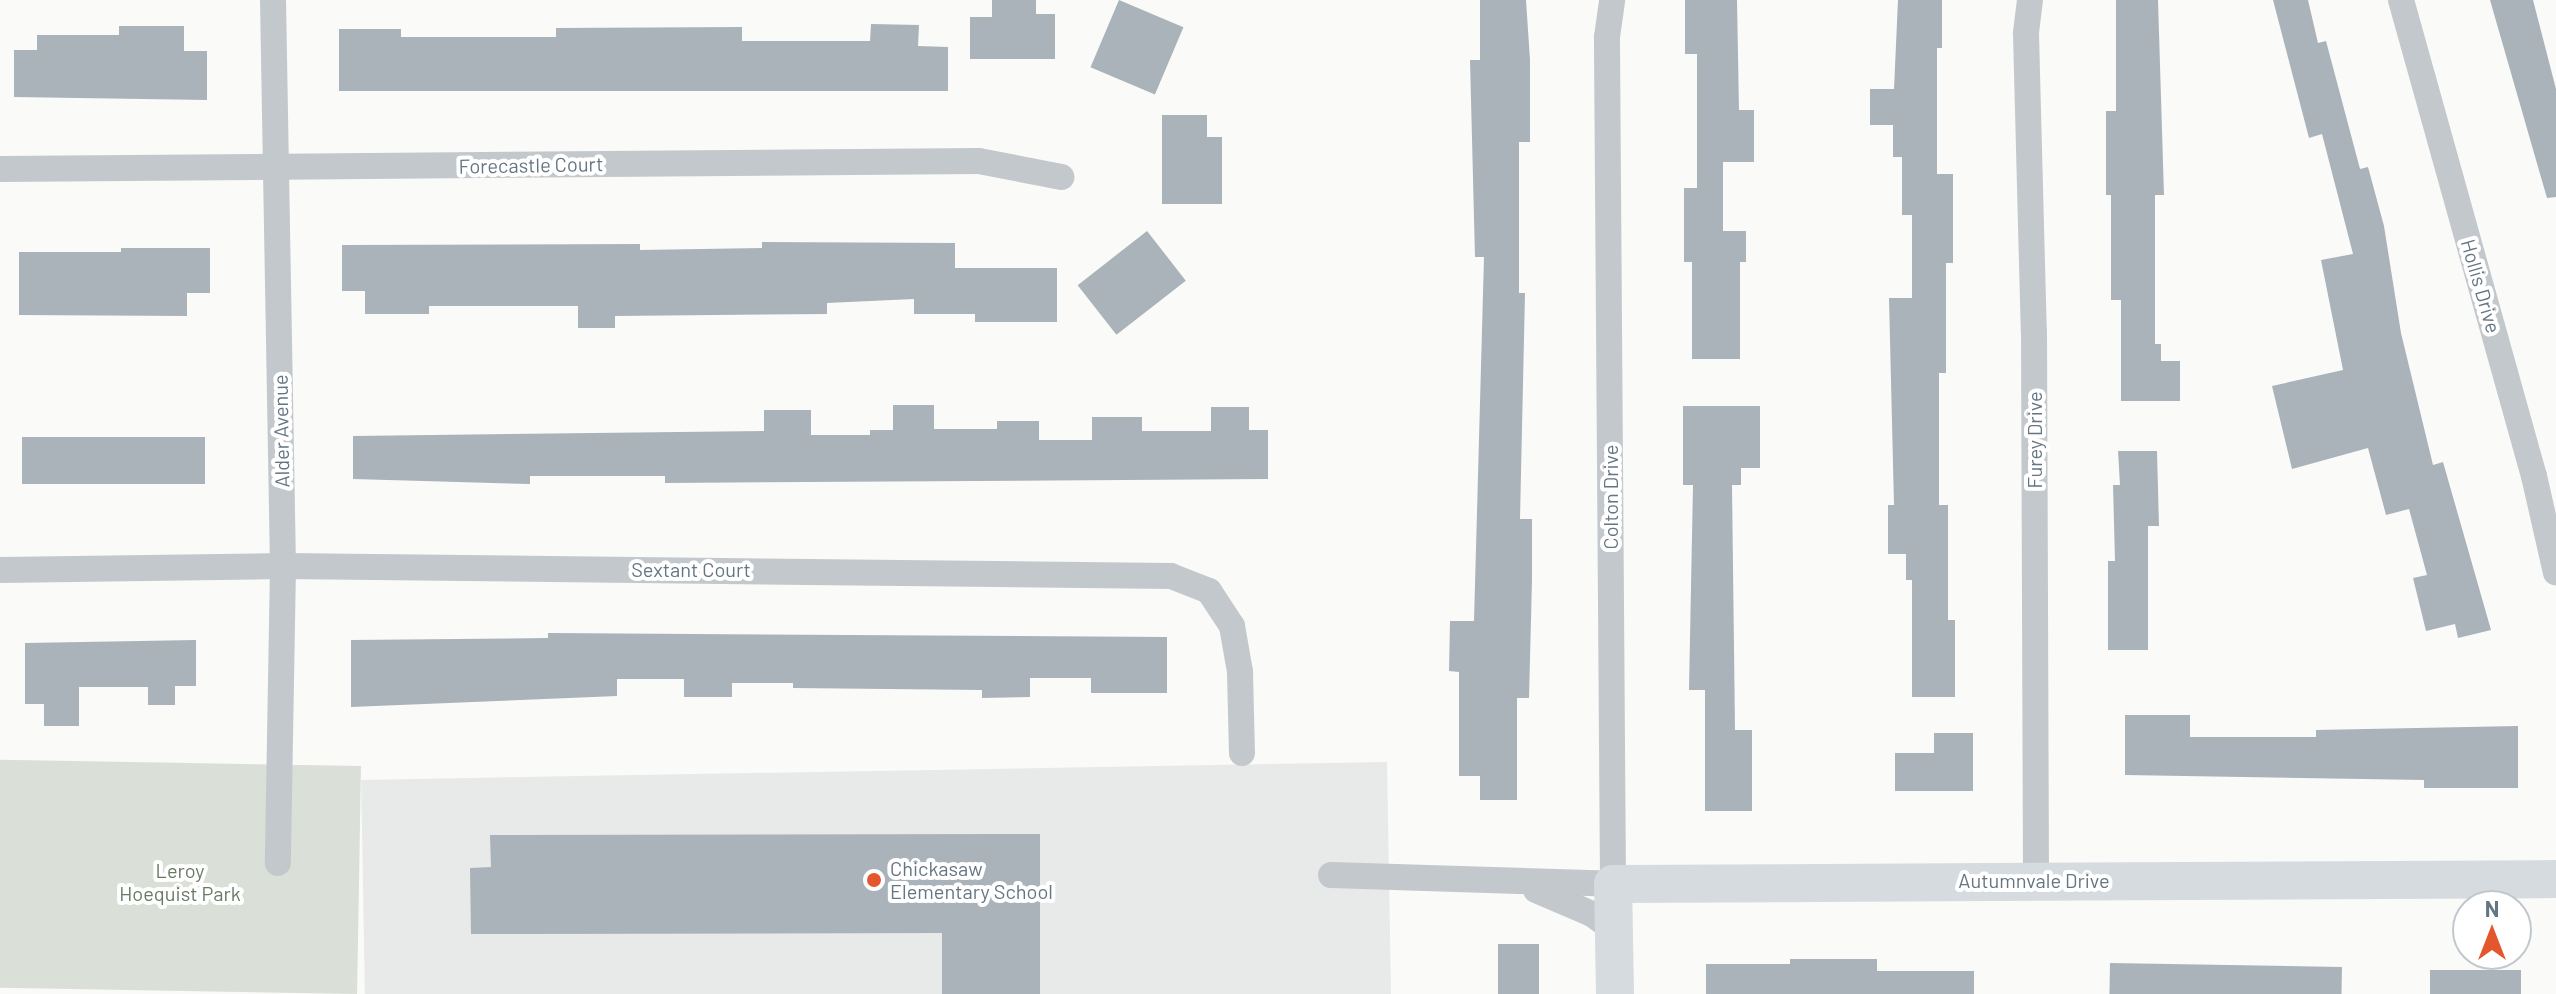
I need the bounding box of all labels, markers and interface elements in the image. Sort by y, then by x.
street label: Forecastle Court [458,152,604,178]
street label: Hollis Drive [2456,236,2506,336]
street label: Alder Avenue [268,374,294,488]
street label: Furey Drive [2022,391,2046,489]
street label: Colton Drive [1598,445,1622,549]
street label: Sextant Court [631,557,751,581]
place label: Chickasaw Elementary School [890,856,1053,903]
park label: Leroy Hoequist Park [119,858,241,905]
street label: Autumnvale Drive [1958,868,2110,892]
marker: Chickasaw Elementary School [865,871,883,889]
north arrow [2452,890,2532,970]
text: N [2485,895,2499,921]

